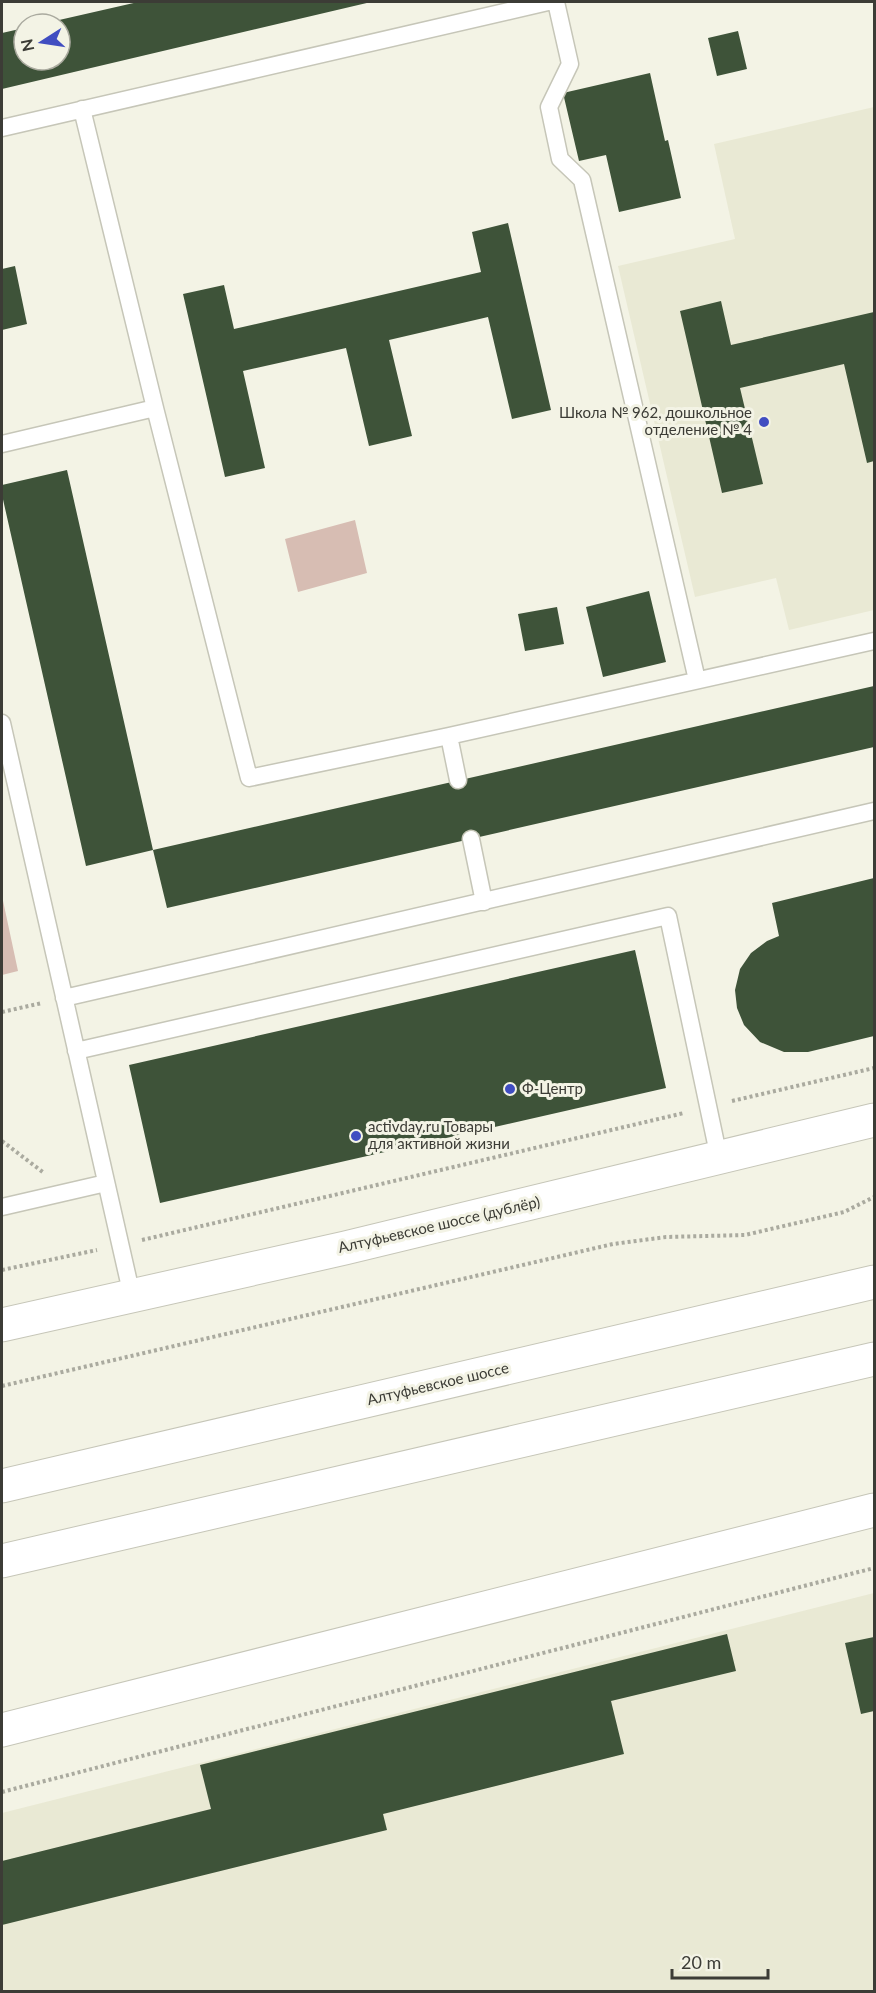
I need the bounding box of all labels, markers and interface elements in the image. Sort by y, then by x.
north arrow [12,12,72,72]
text: N [16,37,37,53]
place label: Школа № 962, дошкольное отделение № 4 [559,403,752,438]
marker: Школа № 962, дошкольное отделение № 4 [757,415,771,429]
place label: Ф-Центр [522,1079,583,1097]
marker: Ф-Центр [503,1082,517,1096]
place label: activday.ru Товары для активной жизни [368,1117,510,1152]
marker: activday.ru Товары для активной жизни [349,1129,363,1143]
street label: Алтуфьевское шоссе (дублёр) [336,1192,542,1256]
street label: Алтуфьевское шоссе [365,1358,511,1408]
scale bar [672,1942,768,1980]
text: 20 m [681,1951,721,1973]

